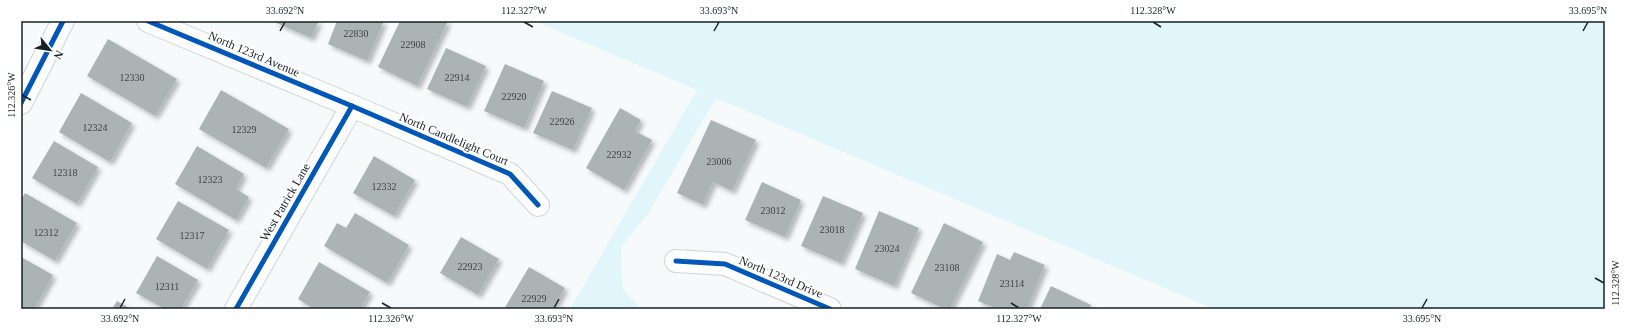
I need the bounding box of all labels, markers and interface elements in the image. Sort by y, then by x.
text: 33.692°N [266,5,304,16]
text: 112.327°W [501,5,547,16]
text: 33.693°N [700,5,738,16]
text: 112.328°W [1130,5,1176,16]
text: 33.695°N [1569,5,1607,16]
street label: North 123rd Avenue [206,28,302,80]
house number: 22830 [344,28,369,39]
north arrow [30,30,70,70]
house number: 22908 [401,39,426,50]
text: N [51,49,66,61]
text: 112.326°W [6,72,17,118]
house number: 12330 [120,72,145,83]
house number: 22914 [445,72,470,83]
house number: 22920 [502,91,527,102]
street label: North Candlelight Court [397,110,511,169]
house number: 22926 [550,116,575,127]
house number: 12324 [83,122,108,133]
house number: 12329 [232,124,257,135]
house number: 22932 [607,149,632,160]
house number: 23006 [707,156,732,167]
street label: West Patrick Lane [257,161,313,243]
house number: 12318 [53,167,78,178]
house number: 12323 [198,174,223,185]
house number: 12332 [372,181,397,192]
house number: 23012 [761,205,786,216]
house number: 23018 [820,224,845,235]
house number: 12312 [34,227,59,238]
house number: 12317 [180,230,205,241]
house number: 23024 [875,243,900,254]
street label: North 123rd Drive [737,253,825,301]
text: 112.328°W [1610,260,1621,306]
house number: 22923 [458,261,483,272]
house number: 23108 [935,262,960,273]
house number: 23114 [1000,278,1024,289]
house number: 12311 [155,281,179,292]
house number: 22929 [522,293,547,304]
text: 33.692°N [101,313,139,324]
text: 112.326°W [368,313,414,324]
text: 33.693°N [535,313,573,324]
text: 112.327°W [996,313,1042,324]
text: 33.695°N [1403,313,1441,324]

